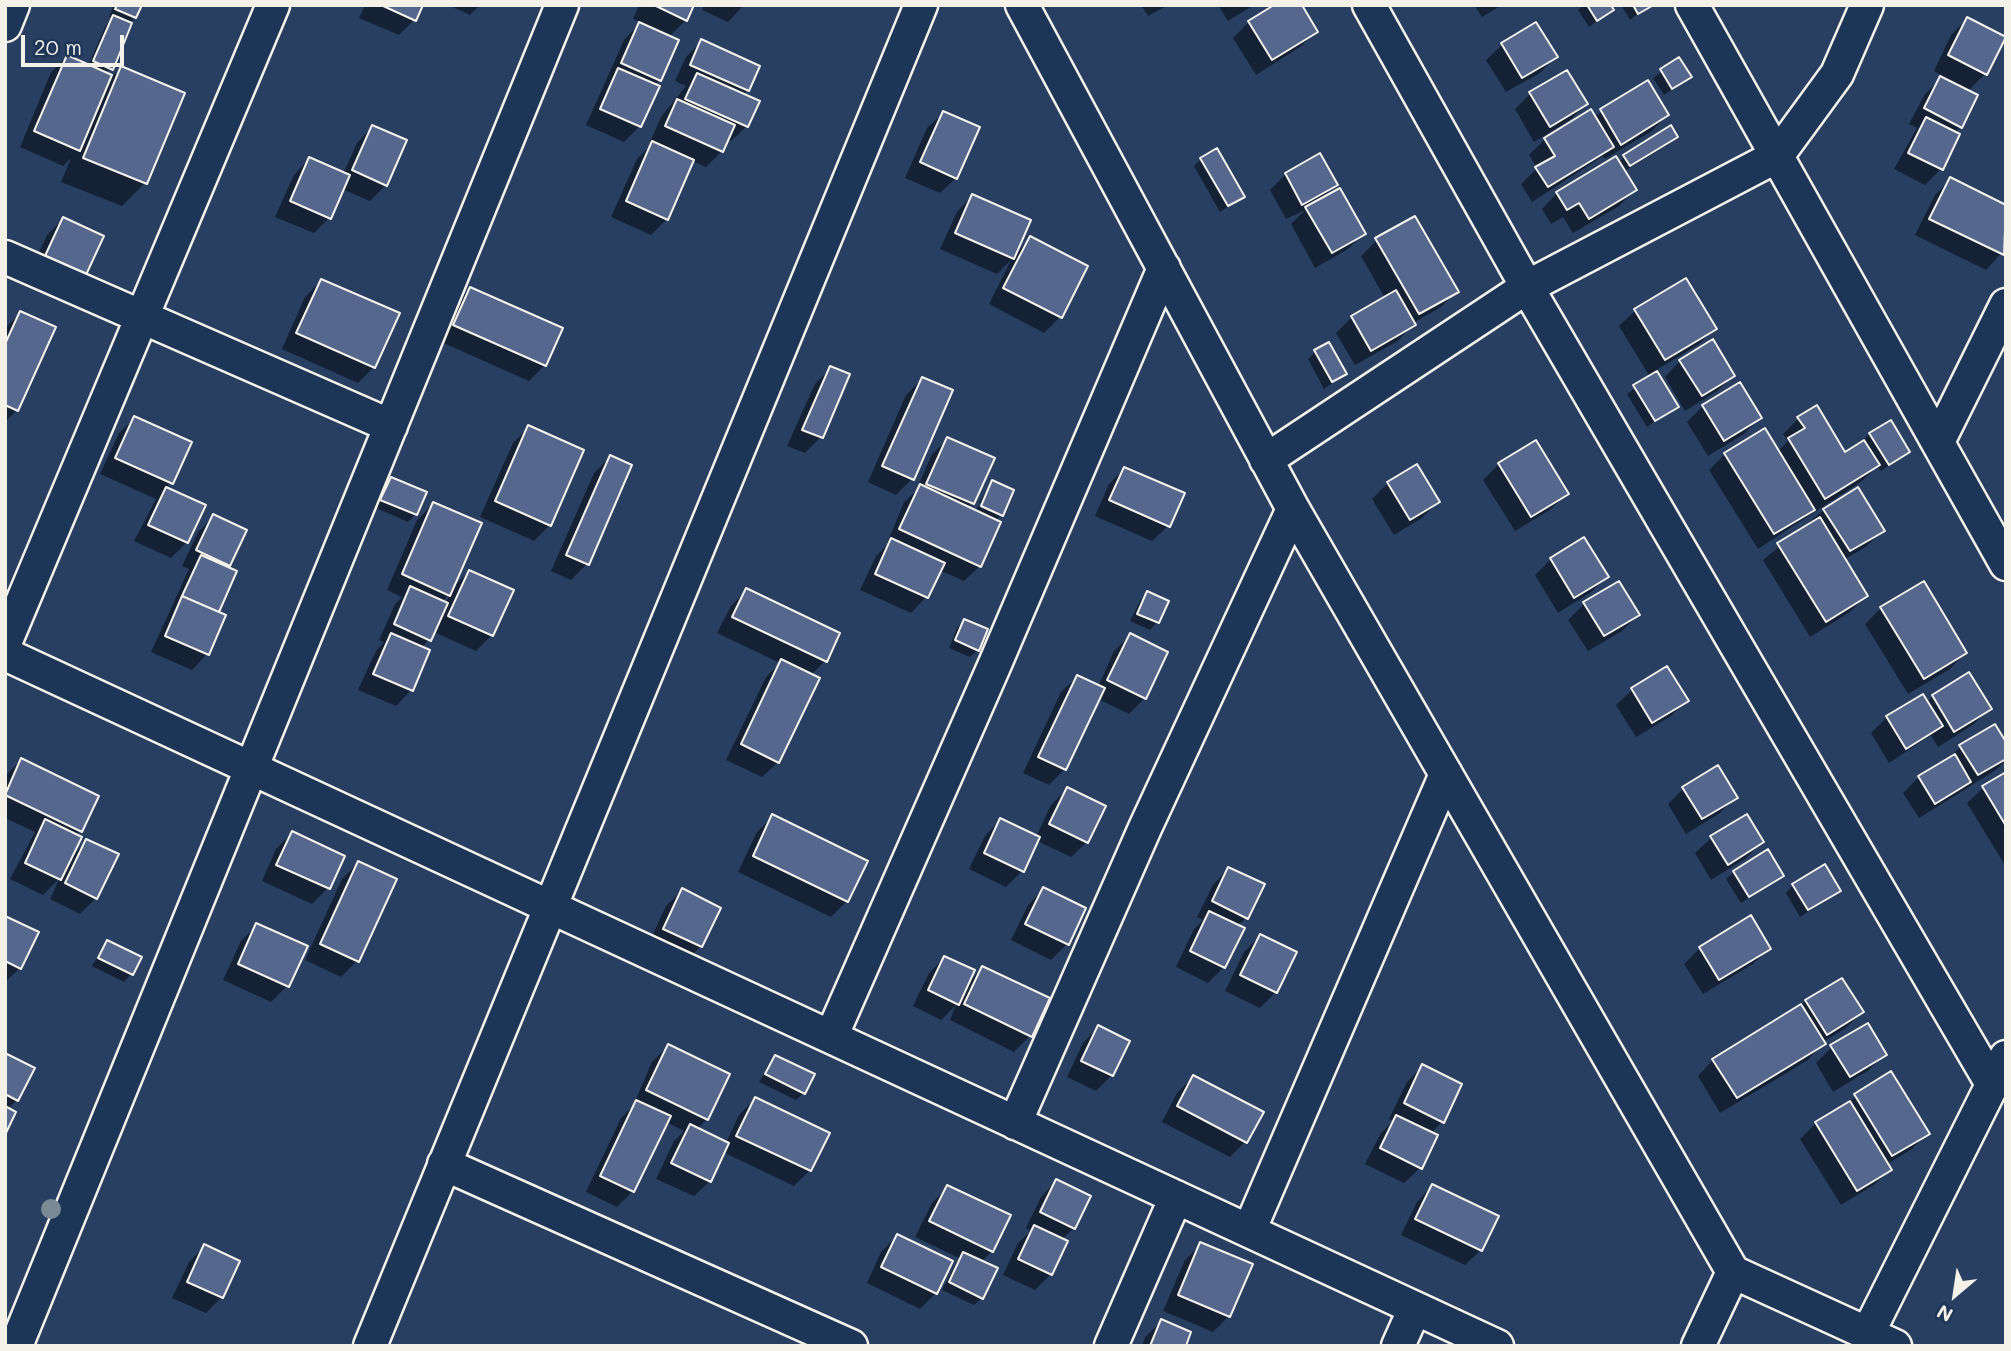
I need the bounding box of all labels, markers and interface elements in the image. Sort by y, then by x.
scale bar [24,21,128,65]
text: 20 m [34,33,82,60]
north arrow [1920,1260,1990,1330]
text: N [1932,1299,1957,1328]

